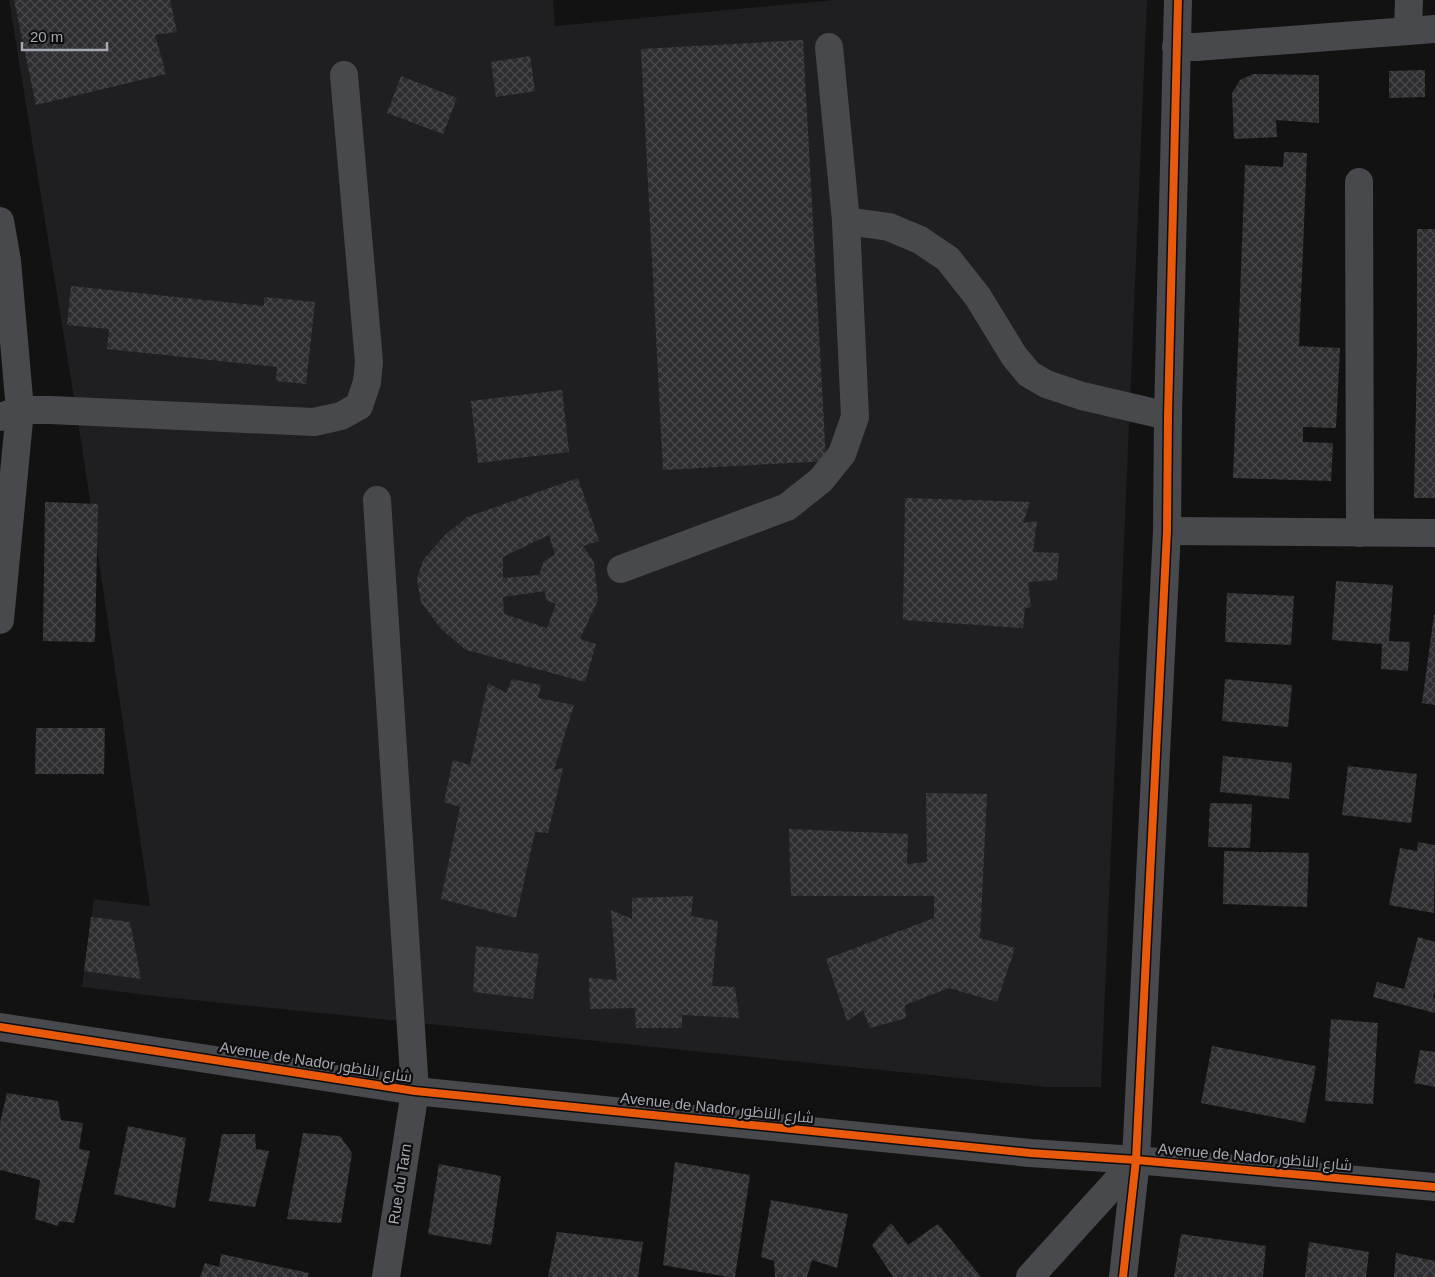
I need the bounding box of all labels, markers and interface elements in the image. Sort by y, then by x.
scale bar [22,20,108,52]
text: 20 m [30,28,63,45]
street label: Avenue de Nador شارع الناظور [218,1038,414,1088]
street label: Avenue de Nador شارع الناظور [619,1089,815,1129]
street label: Avenue de Nador شارع الناظور [1157,1140,1353,1176]
street label: Rue du Tarn [385,1142,414,1225]

